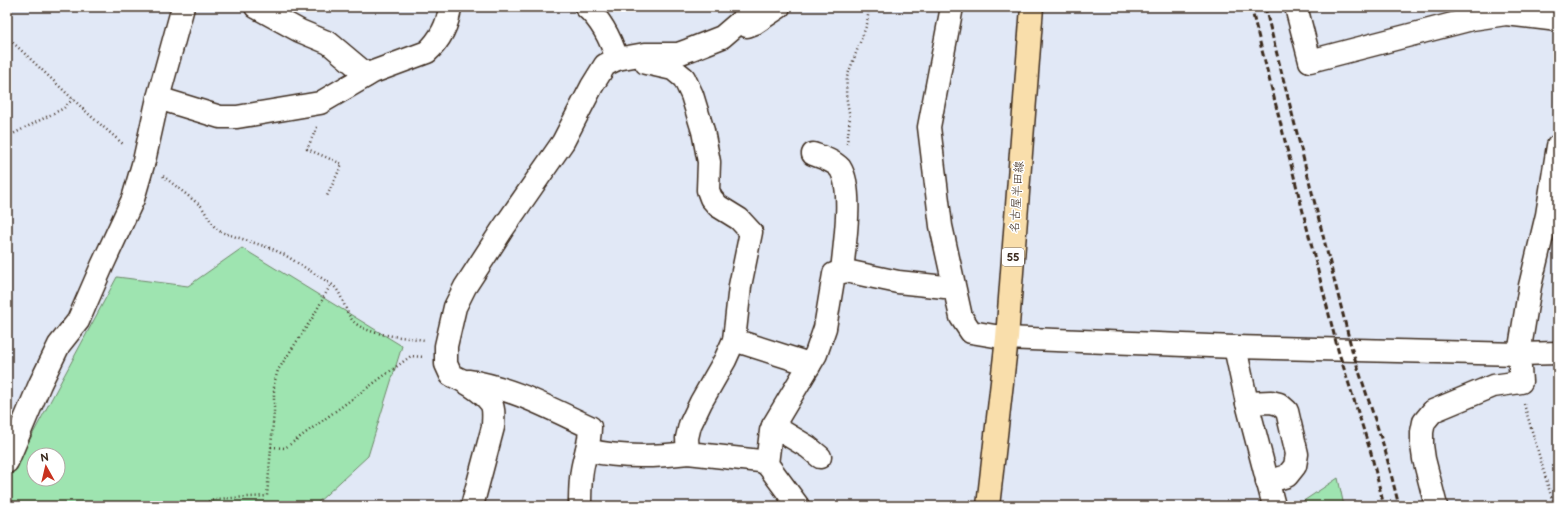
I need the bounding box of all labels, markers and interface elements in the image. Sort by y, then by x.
street label: 名古屋半田線 [1007,161,1027,233]
road number: 55 [1002,248,1024,266]
north arrow [26,447,66,487]
text: N [40,451,50,465]

